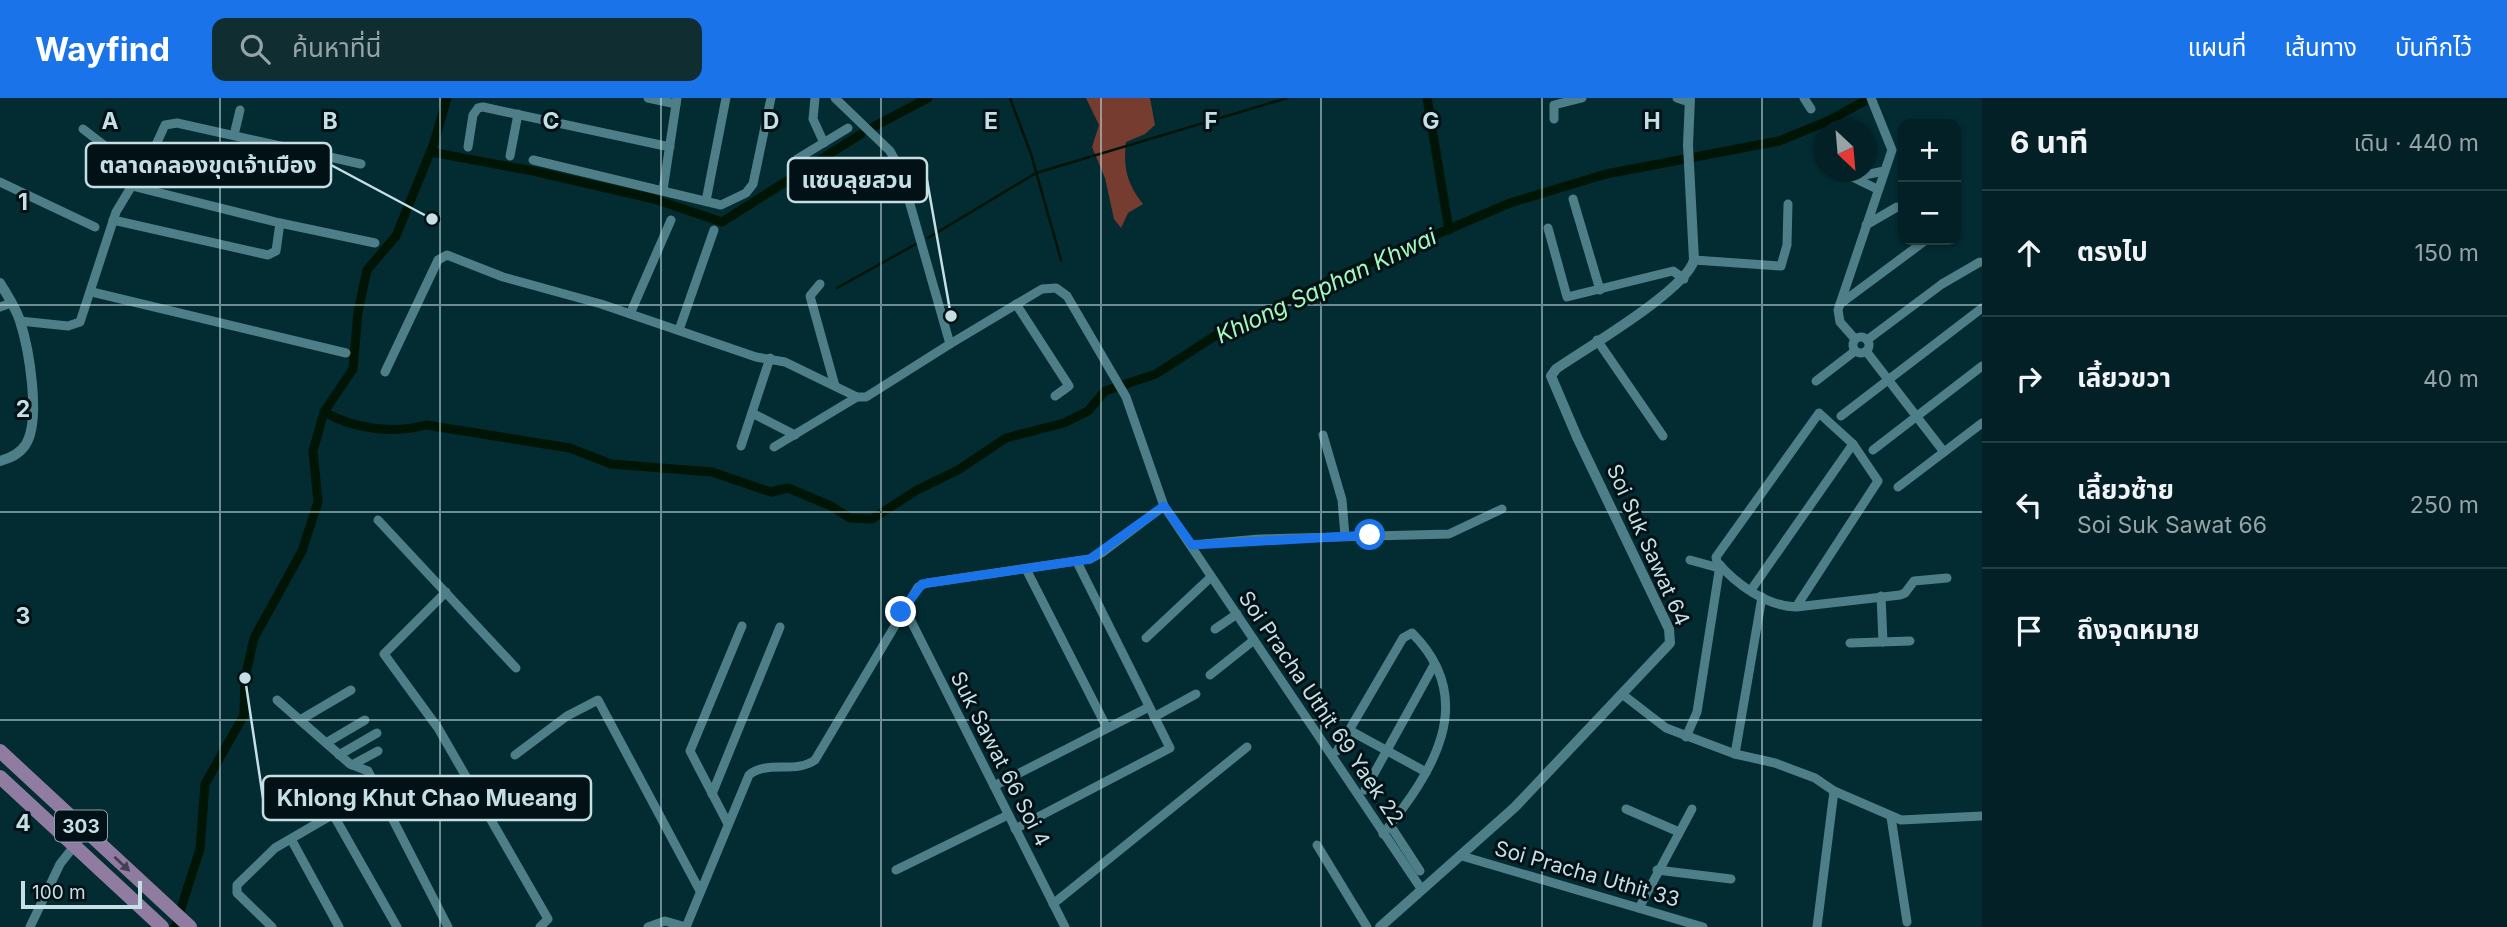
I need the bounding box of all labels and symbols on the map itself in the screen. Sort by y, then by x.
text: A [101,107,119,135]
text: B [322,107,338,135]
text: C [542,107,560,135]
text: D [763,107,779,135]
text: E [984,107,998,135]
text: F [1204,107,1218,135]
text: G [1422,107,1440,135]
text: H [1643,107,1661,135]
north arrow [1814,119,1877,182]
callout: ตลาดคลองขุดเจ้าเมือง [86,143,331,187]
text: ตลาดคลองขุดเจ้าเมือง [99,151,317,179]
callout: แซบลุยสวน [788,158,927,202]
text: แซบลุยสวน [801,166,913,194]
text: 1 [18,188,28,216]
water label: Khlong Saphan Khwai [1211,222,1441,350]
text: 2 [16,395,30,423]
street label: Soi Suk Sawat 64 [1602,460,1695,629]
route start [1354,519,1385,550]
street label: Soi Pracha Uthit 69 Yaek 22 [1234,586,1409,829]
route end [885,596,916,627]
text: 3 [16,602,30,630]
street label: Suk Sawat 66 Soi 4 [946,667,1055,850]
callout: Khlong Khut Chao Mueang [263,776,591,820]
text: Khlong Khut Chao Mueang [277,784,577,812]
text: 4 [15,809,31,837]
road number: 303 [55,810,107,842]
street label: Soi Pracha Uthit 33 [1492,835,1682,912]
one-way arrow [113,856,130,872]
scale bar [21,878,142,910]

